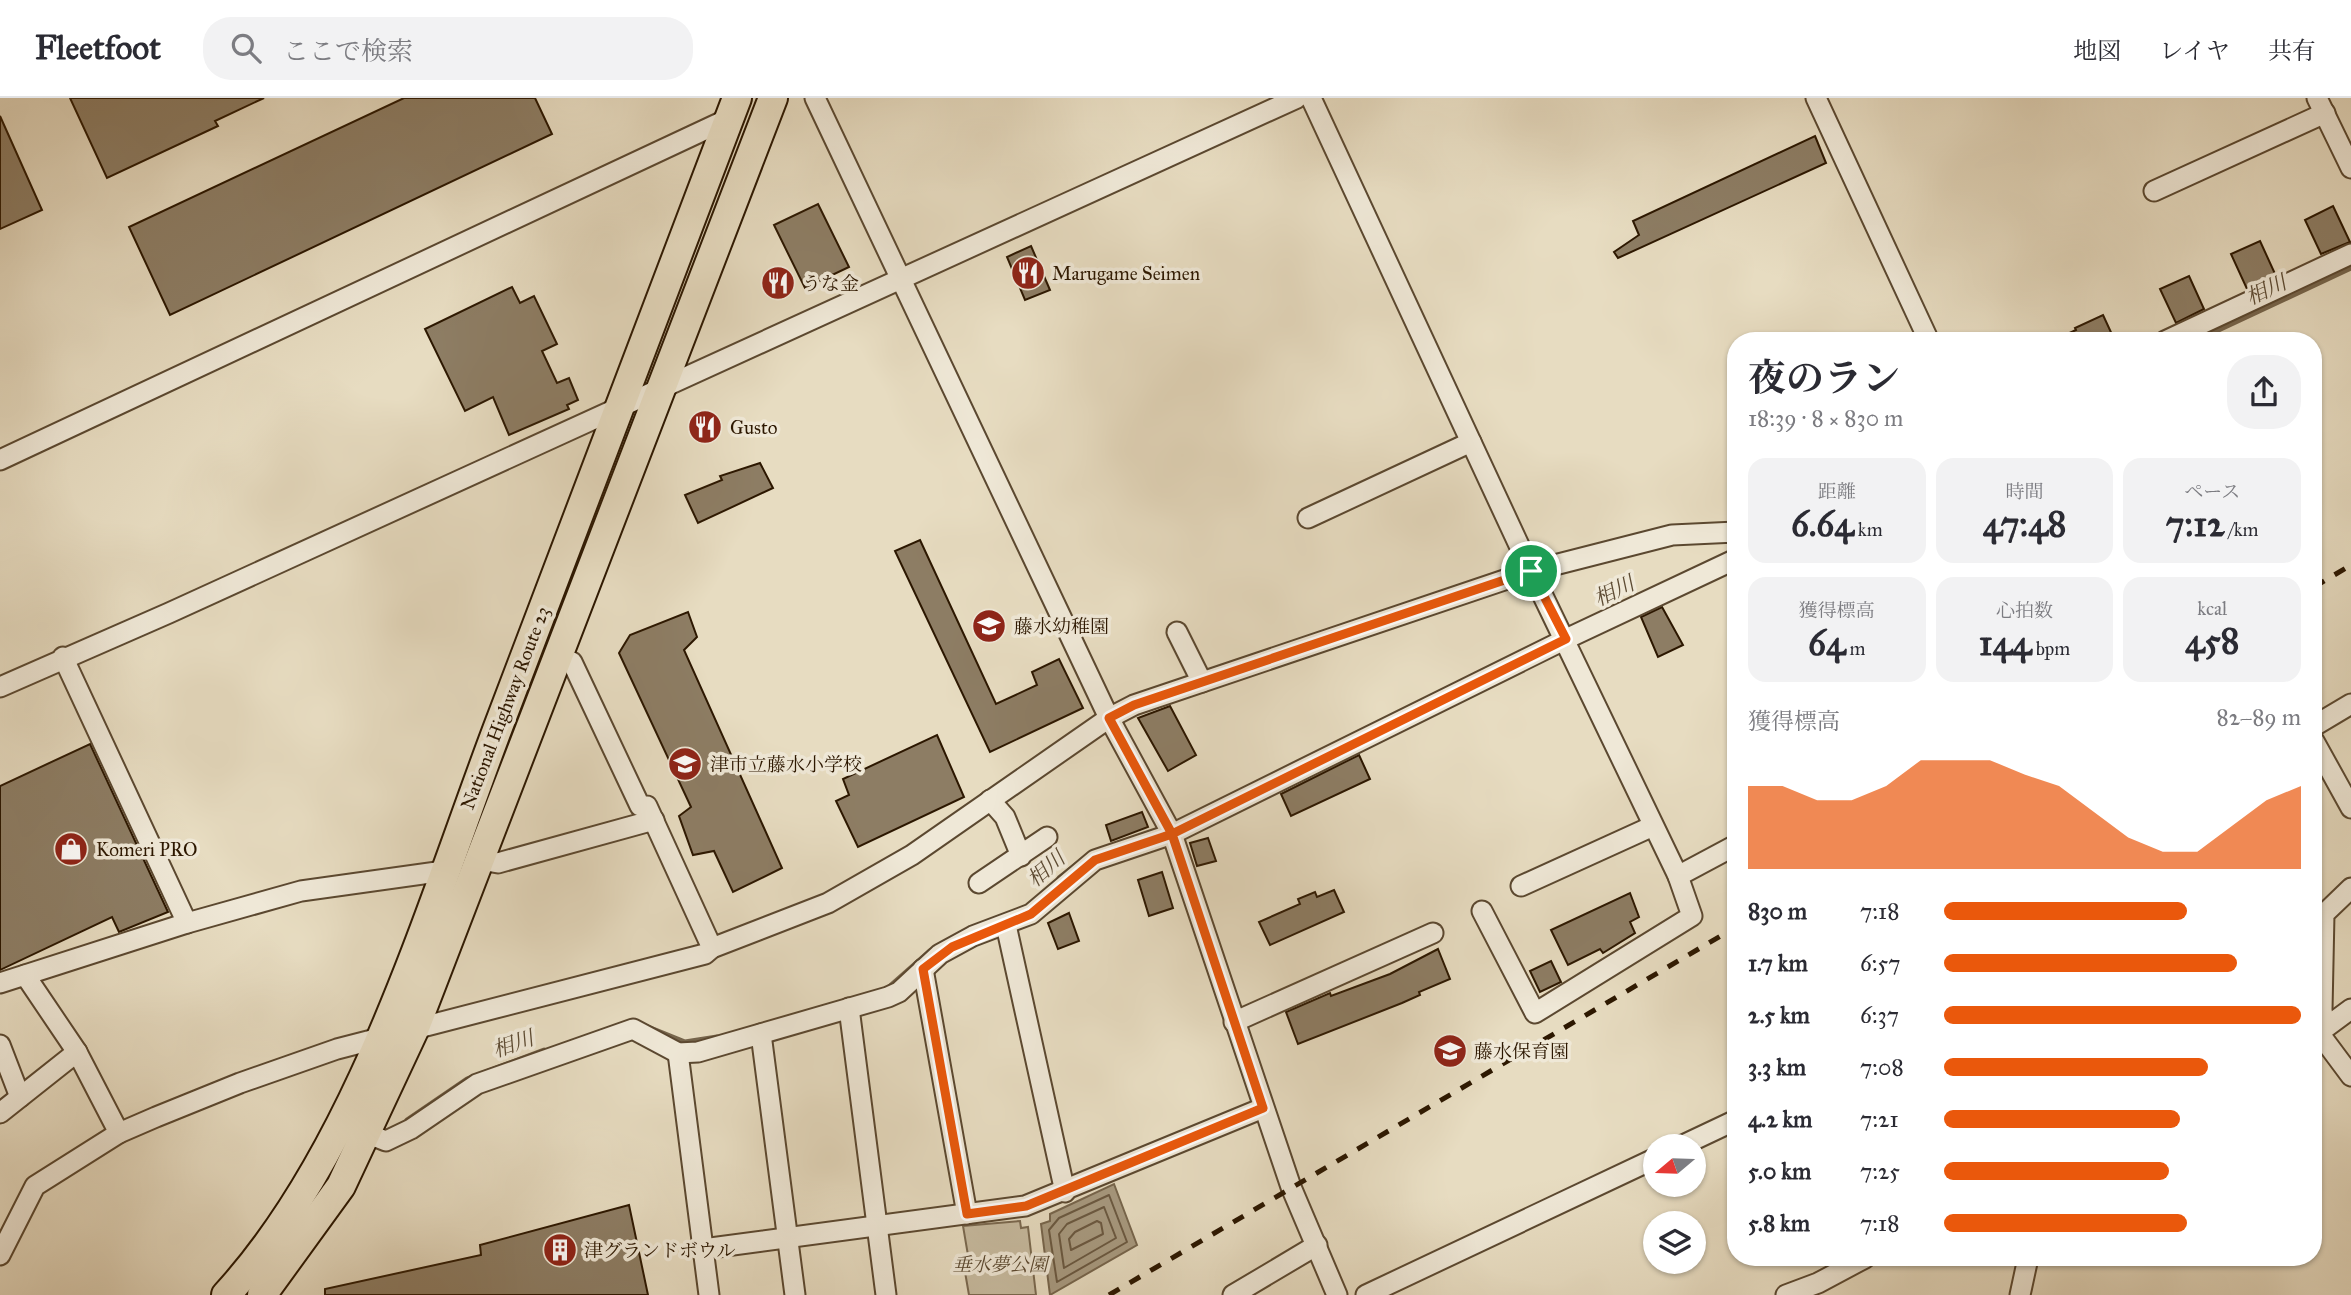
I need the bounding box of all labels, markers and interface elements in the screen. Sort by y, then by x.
search box [203,17,693,80]
text: Fleetfoot [35,28,161,68]
icon: search [227,29,265,67]
text: ここで検索 [283,35,413,67]
text: 地図 [2073,36,2121,66]
text: レイヤ [2159,36,2230,66]
text: 共有 [2268,36,2316,66]
restaurant icon: Marugame Seimen [1009,254,1047,292]
place label: Marugame Seimen [1052,262,1200,286]
restaurant icon: うな金 [759,264,797,302]
water label: 相川 [2241,268,2292,311]
place label: うな金 [802,272,859,295]
text: 夜のラン [1748,355,1900,401]
button: share [2227,355,2301,429]
text: 18:39 · 8 × 830 m [1748,404,1903,432]
restaurant icon: Gusto [686,408,724,446]
place label: Gusto [730,416,778,439]
text: 距離 [1818,480,1856,503]
text: 時間 [2005,480,2044,503]
text: ペース [2184,480,2240,503]
text: 6.64 [1791,503,1854,546]
text: 47:48 [1983,503,2066,546]
text: 7:12 [2166,503,2224,546]
text: km [1854,518,1883,541]
text: /km [2224,518,2258,541]
pin [1501,541,1561,601]
icon: arrive [1512,552,1550,590]
water label: 相川 [1589,569,1640,612]
text: kcal [2197,597,2227,620]
text: 獲得標高 [1799,599,1875,622]
text: 心拍数 [1996,599,2053,622]
street label: National Highway Route 23 [456,603,555,813]
school or university icon: 藤水幼稚園 [970,607,1008,645]
place label: 藤水幼稚園 [1014,615,1109,638]
text: 458 [2185,620,2239,663]
text: 64 [1808,622,1846,665]
text: 144 [1979,622,2032,665]
text: m [1846,637,1866,660]
text: bpm [2032,637,2070,660]
text: 82–89 m [2217,703,2301,731]
text: 獲得標高 [1748,707,1840,735]
school or university icon: 津市立藤水小学校 [666,745,704,783]
place label: 津市立藤水小学校 [710,753,862,776]
shop icon: Komeri PRO [52,830,90,868]
place label: Komeri PRO [96,838,197,861]
water label: 相川 [1022,844,1072,893]
text: 830 m [1748,897,1807,925]
text: 7:18 [1860,897,1899,925]
text: 1.7 km [1748,949,1808,977]
text: 6:57 [1860,949,1901,977]
text: 2.5 km [1748,1001,1810,1029]
text: 6:37 [1860,1001,1899,1029]
water label: 相川 [489,1024,539,1063]
school or university icon: 藤水保育園 [1431,1032,1469,1070]
place label: 藤水保育園 [1474,1040,1569,1063]
text: 3.3 km [1748,1053,1806,1081]
text: 7:08 [1860,1053,1904,1081]
text: 4.2 km [1748,1105,1812,1133]
text: 7:21 [1860,1105,1899,1133]
north arrow [1643,1134,1706,1197]
map controls [1643,1134,1706,1274]
text: 5.0 km [1748,1157,1811,1185]
text: 7:25 [1860,1157,1900,1185]
text: 5.8 km [1748,1209,1810,1237]
text: 7:18 [1860,1209,1899,1237]
button: layers [1643,1211,1706,1274]
building icon: 津グランドボウル [541,1231,579,1269]
place label: 津グランドボウル [584,1239,735,1262]
park label: 垂水夢公園 [952,1253,1050,1276]

